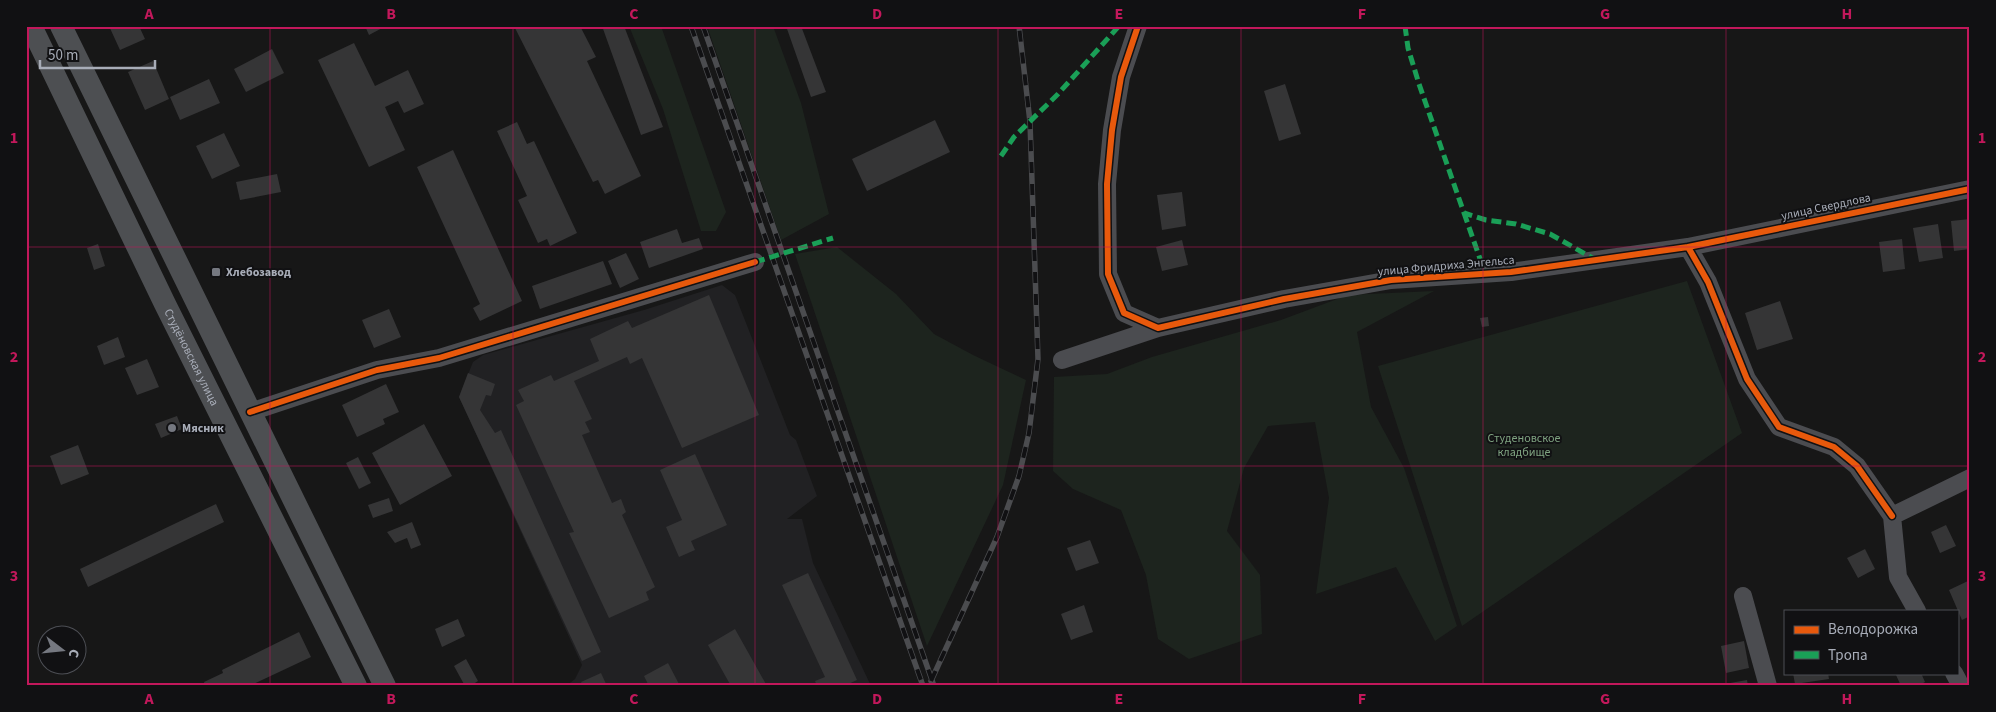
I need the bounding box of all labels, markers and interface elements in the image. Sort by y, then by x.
text: A [143,3,154,25]
text: B [386,3,396,25]
text: C [629,3,639,25]
text: D [872,3,882,25]
text: E [1115,3,1123,25]
text: F [1358,3,1366,25]
text: G [1600,3,1610,25]
text: H [1842,3,1852,25]
scale bar [40,38,155,70]
text: 50 m [48,45,78,66]
text: 1 [10,127,18,149]
text: 1 [1978,127,1986,149]
street label: улица Свердлова [1780,189,1872,225]
street label: улица Фридриха Энгельса [1377,252,1515,280]
place label: Хлебозавод [226,264,291,281]
marker: Хлебозавод [210,266,222,278]
street label: Студёновская улица [160,306,223,409]
text: 2 [10,346,18,368]
text: 2 [1978,346,1986,368]
place label: Мясник [182,420,224,437]
marker: Мясник [166,422,178,434]
park label: Студеновское кладбище [1488,430,1560,461]
text: 3 [10,565,18,587]
text: 3 [1978,565,1986,587]
legend [1784,610,1958,674]
text: Велодорожка [1828,619,1918,640]
north arrow [38,624,88,674]
text: Тропа [1828,645,1868,666]
text: С [63,647,84,660]
text: A [143,688,154,710]
text: B [386,688,396,710]
text: C [629,688,639,710]
text: D [872,688,882,710]
text: E [1115,688,1123,710]
text: F [1358,688,1366,710]
text: G [1600,688,1610,710]
text: H [1842,688,1852,710]

